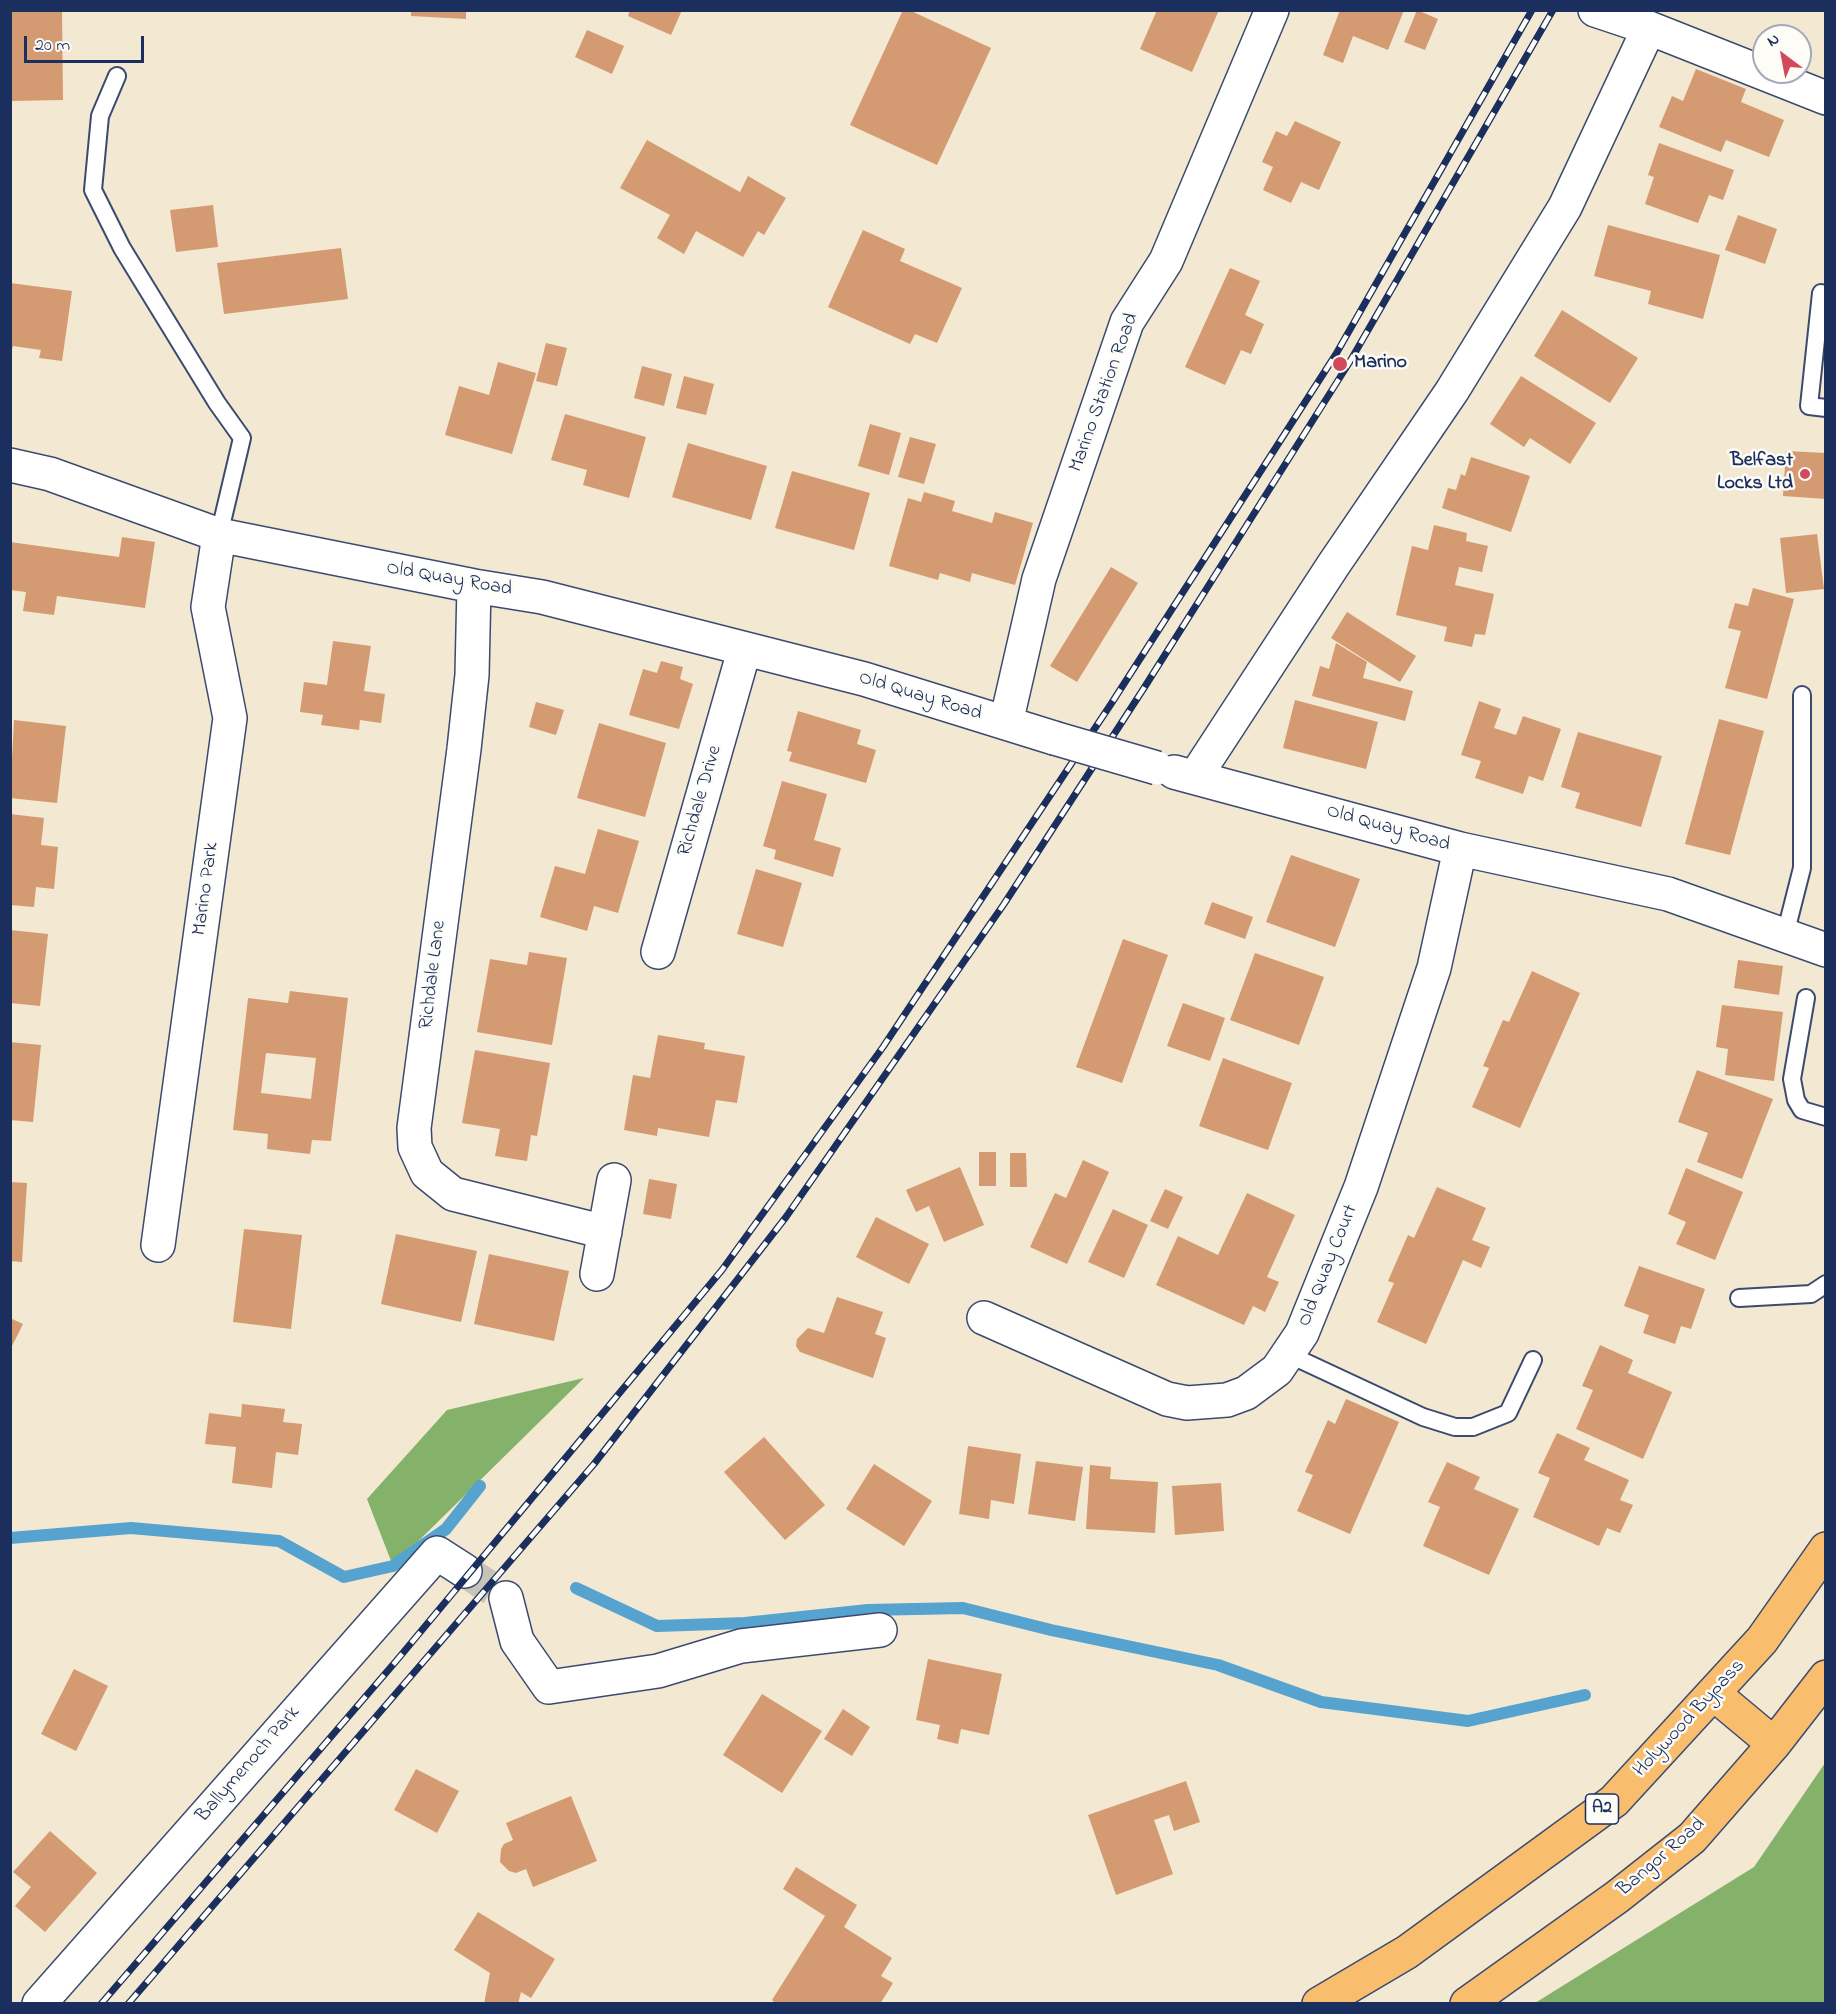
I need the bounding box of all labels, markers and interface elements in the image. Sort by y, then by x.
scale bar [27,24,147,62]
north arrow [1752,24,1812,84]
text: N [1763,27,1784,53]
text: 20 m [35,33,70,59]
street label: Marino Station Road [1065,310,1145,476]
place label: Marino [1354,352,1407,376]
marker: Marino [1331,355,1349,373]
place label: Belfast Locks Ltd [1717,450,1793,497]
marker: Belfast Locks Ltd [1798,467,1812,481]
street label: Old Quay Road [384,557,514,603]
street label: Old Quay Road [856,667,984,727]
street label: Richdale Drive [674,743,728,859]
street label: Old Quay Road [1323,800,1453,858]
street label: Marino Park [189,841,225,937]
street label: Richdale Lane [415,919,453,1031]
street label: Old Quay Court [1294,1201,1364,1331]
street label: Holywood Bypass [1629,1655,1751,1783]
street label: Ballymenoch Park [192,1702,306,1828]
road number: A2 [1586,1794,1618,1824]
street label: Bangor Road [1613,1813,1711,1903]

